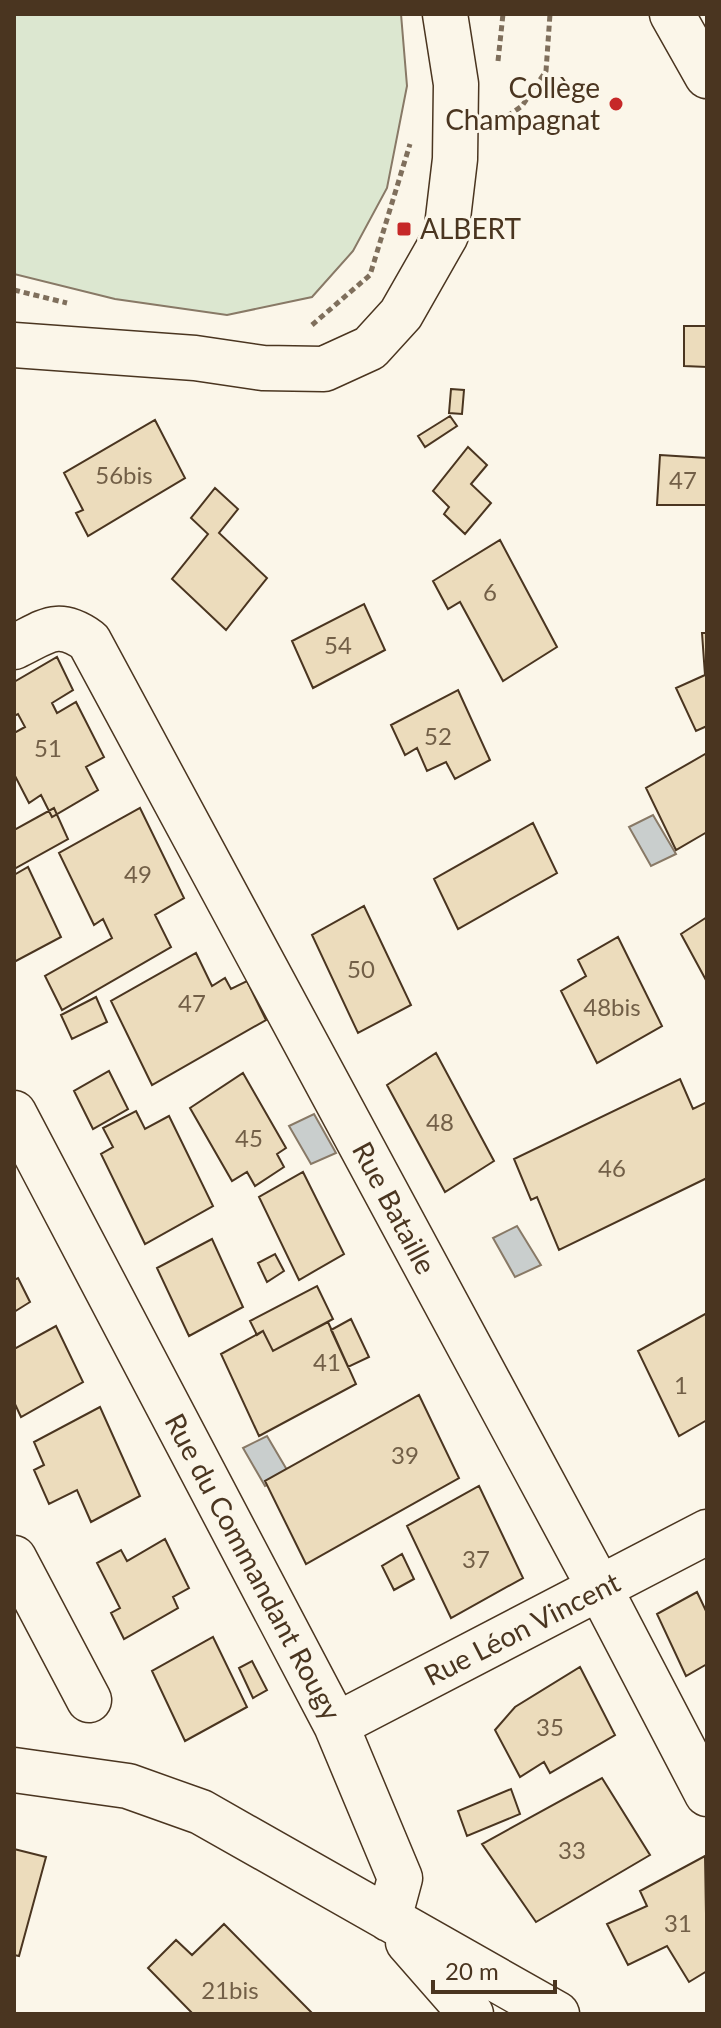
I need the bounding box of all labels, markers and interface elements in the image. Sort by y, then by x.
place label: Collège Champagnat [445,70,600,136]
marker: Collège Champagnat [607,95,625,113]
place label: ALBERT [420,211,521,245]
marker: ALBERT [395,220,413,238]
house number: 56bis [95,460,153,489]
house number: 47 [669,465,697,494]
house number: 6 [483,577,497,606]
house number: 54 [324,630,352,659]
house number: 52 [424,721,452,750]
house number: 51 [34,733,62,762]
house number: 49 [124,859,152,888]
house number: 50 [347,954,375,983]
house number: 47 [178,988,206,1017]
house number: 48bis [583,992,641,1021]
house number: 48 [426,1107,454,1136]
house number: 45 [235,1123,263,1152]
street label: Rue Bataille [346,1136,444,1279]
house number: 46 [598,1153,626,1182]
house number: 41 [313,1347,341,1376]
house number: 1 [674,1370,688,1399]
street label: Rue du Commandant Rougy [159,1407,349,1726]
house number: 39 [391,1440,419,1469]
house number: 37 [462,1544,490,1573]
street label: Rue Léon Vincent [418,1564,625,1692]
house number: 35 [536,1712,564,1741]
house number: 33 [558,1835,586,1864]
house number: 31 [664,1908,692,1937]
scale bar [433,1944,555,1994]
text: 20 m [445,1956,499,1985]
house number: 21bis [201,1975,259,2004]

